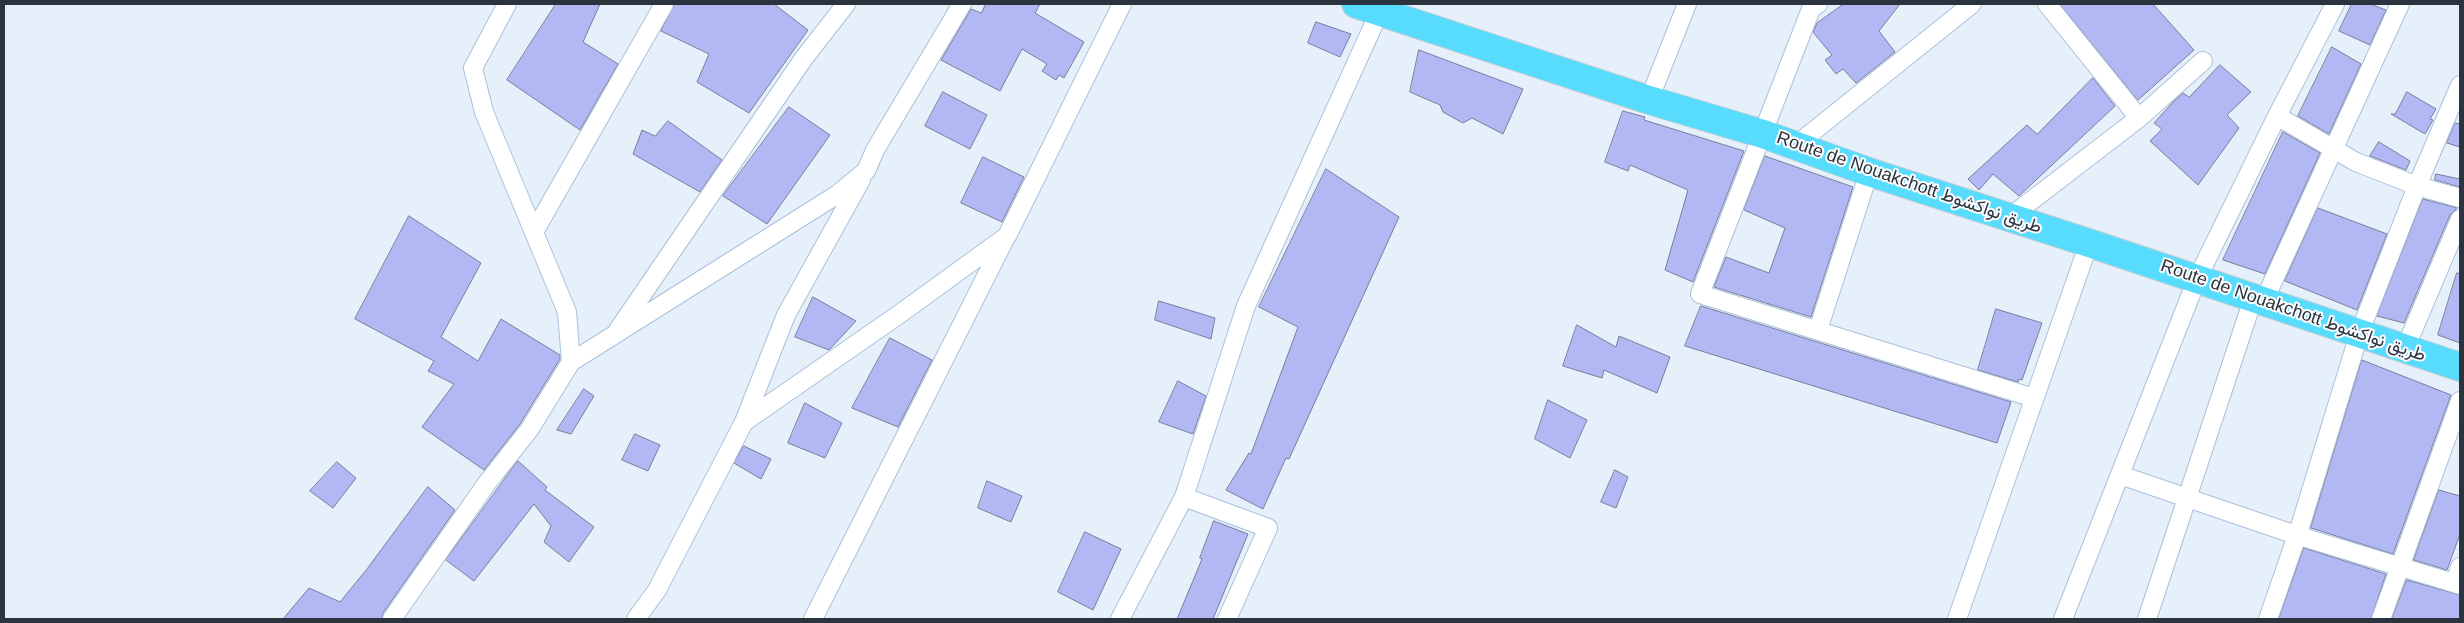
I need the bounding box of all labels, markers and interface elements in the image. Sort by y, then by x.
street label: Route de Nouakchott طريق نواكشوط [1774,127,2044,239]
street label: Route de Nouakchott طريق نواكشوط [2158,255,2428,367]

